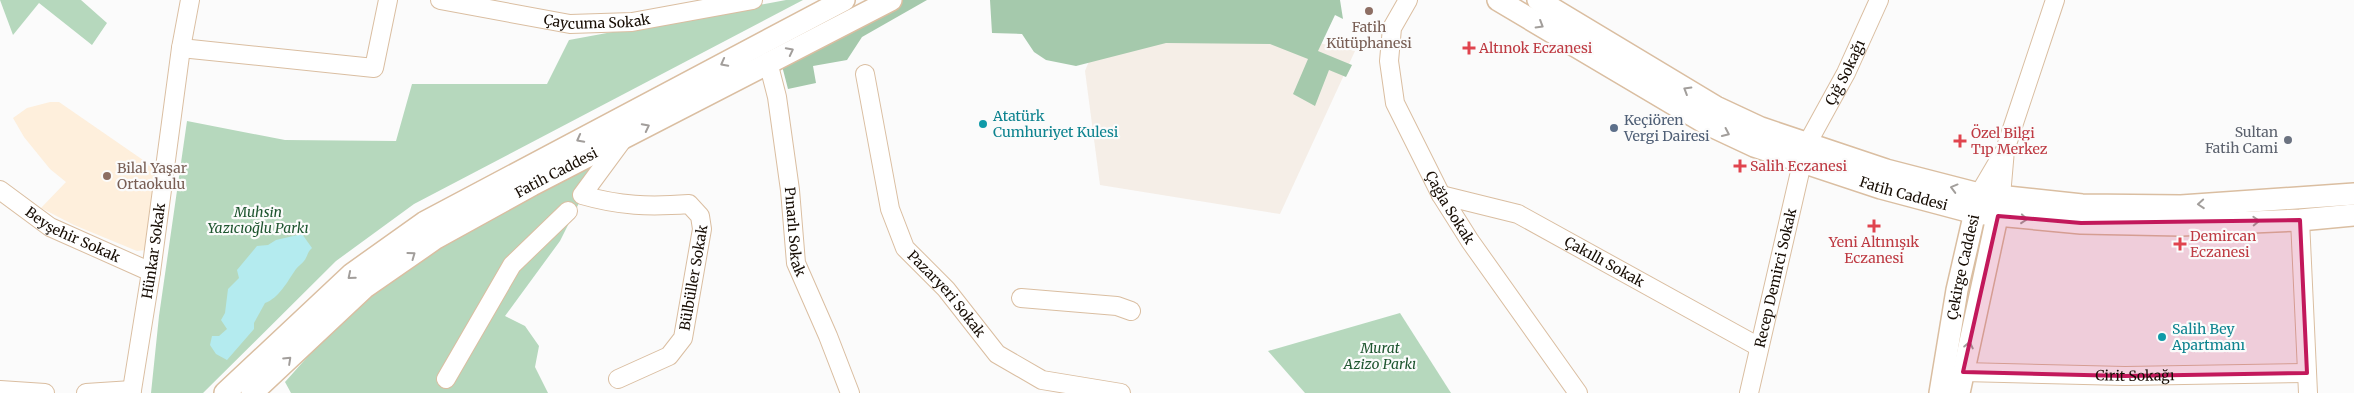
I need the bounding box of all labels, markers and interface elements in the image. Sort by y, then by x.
marker: Fatih Kütüphanesi [1363,5,1375,17]
street label: Çaycuma Sokak [542,10,652,33]
place label: Fatih Kütüphanesi [1326,18,1412,52]
one-way arrow [1535,18,1544,28]
street label: Çığ Sokağı [1821,36,1869,109]
place label: Altınok Eczanesi [1478,39,1593,57]
marker: Altınok Eczanesi [1463,42,1475,54]
one-way arrow [785,47,794,57]
one-way arrow [720,57,729,67]
one-way arrow [1684,87,1693,96]
place label: Atatürk Cumhuriyet Kulesi [992,107,1119,141]
place label: Keçiören Vergi Dairesi [1623,111,1710,145]
marker: Atatürk Cumhuriyet Kulesi [977,118,989,130]
marker: Keçiören Vergi Dairesi [1608,122,1620,134]
one-way arrow [641,123,650,133]
place label: Sultan Fatih Cami [2205,123,2278,157]
place label: Özel Bilgi Tıp Merkez [1971,124,2048,158]
one-way arrow [1721,127,1730,137]
one-way arrow [576,133,585,143]
marker: Özel Bilgi Tıp Merkez [1953,134,1967,148]
marker: Sultan Fatih Cami [2282,134,2294,146]
street label: Fatih Caddesi [512,144,601,202]
place label: Salih Eczanesi [1750,157,1847,175]
place label: Bilal Yaşar Ortaokulu [117,159,187,193]
marker: Salih Eczanesi [1734,160,1746,172]
street label: Çağla Sokak [1421,168,1479,248]
marker: Bilal Yaşar Ortaokulu [101,170,113,182]
street label: Fatih Caddesi [1857,173,1950,214]
one-way arrow [1949,183,1958,194]
street label: Pınarlı Sokak [781,186,810,279]
one-way arrow [2196,199,2204,210]
street label: Hünkar Sokak [138,202,169,300]
street label: Beyşehir Sokak [22,203,123,266]
park label: Muhsin Yazıcıoğlu Parkı [207,203,309,237]
street label: Recep Demirci Sokak [1751,206,1800,350]
street label: Çekirge Caddesi [1943,212,1983,321]
one-way arrow [2020,213,2028,224]
one-way arrow [2252,216,2260,227]
marker: Yeni Altınışık Eczanesi [1868,220,1880,232]
street label: Bülbüller Sokak [675,223,712,332]
place label: Demircan Eczanesi [2190,227,2256,261]
street label: Çakıllı Sokak [1561,232,1648,291]
place label: Yeni Altınışık Eczanesi [1828,233,1919,267]
marker: Demircan Eczanesi [2174,238,2186,250]
street label: Pazaryeri Sokak [904,247,989,341]
one-way arrow [406,252,415,261]
one-way arrow [347,270,356,279]
place label: Salih Bey Apartmanı [2171,320,2246,354]
marker: Salih Bey Apartmanı [2156,331,2168,343]
park label: Murat Azizo Parkı [1343,339,1416,373]
one-way arrow [1963,341,1974,350]
one-way arrow [282,357,291,366]
street label: Cirit Sokağı [2095,366,2175,385]

